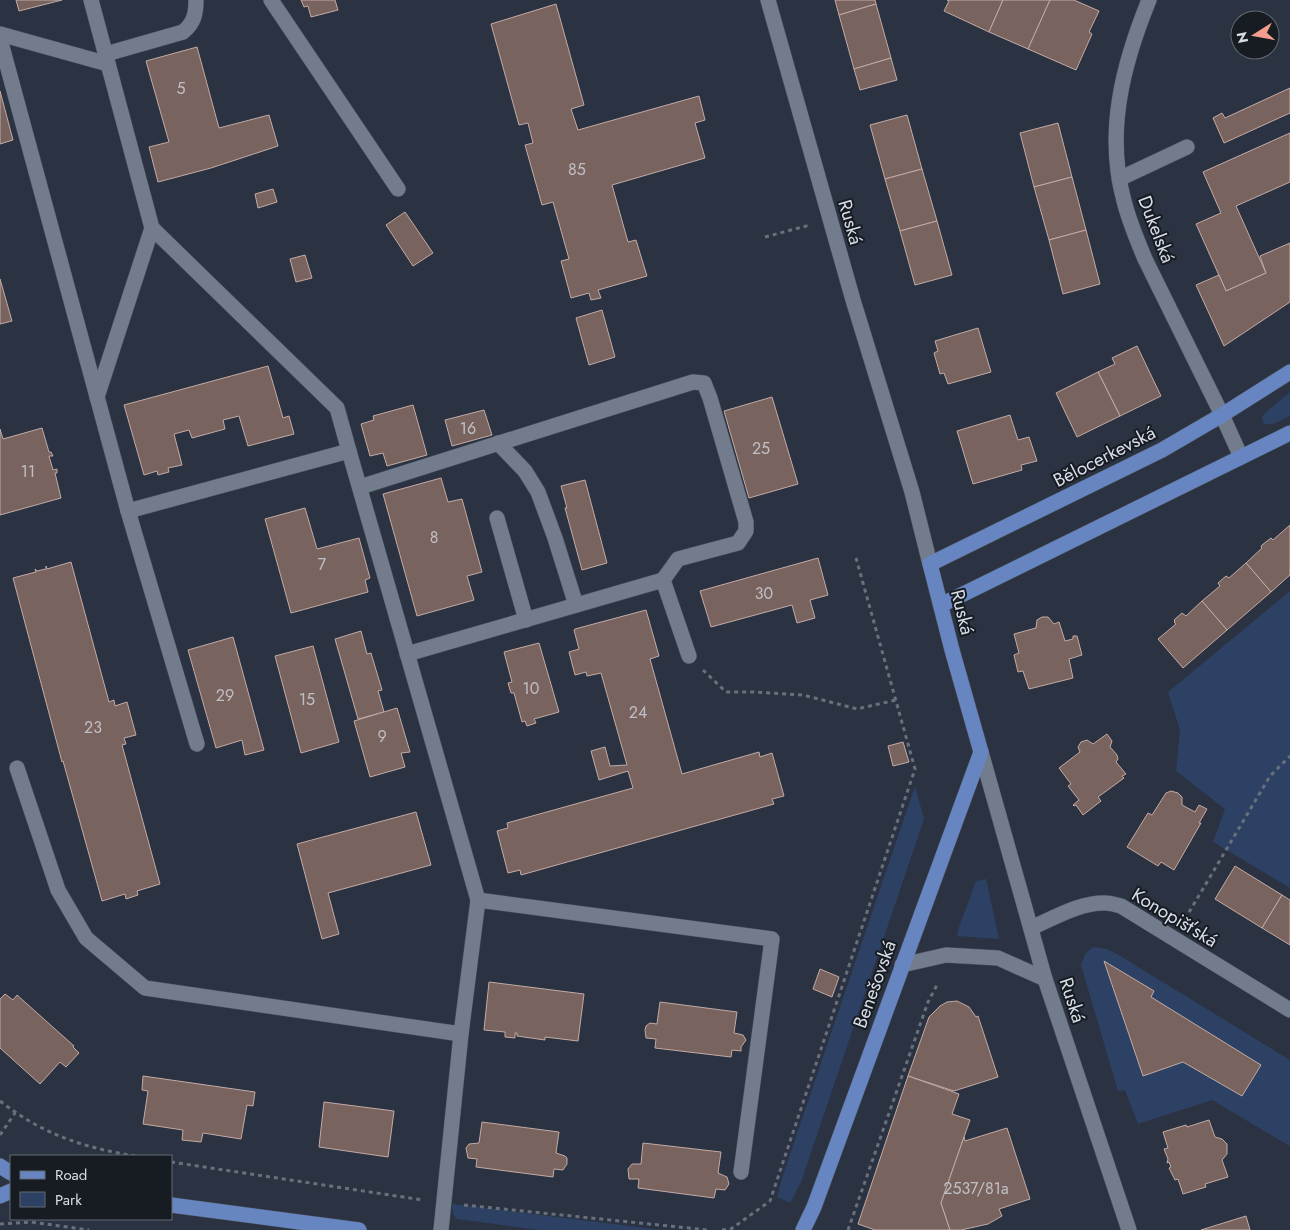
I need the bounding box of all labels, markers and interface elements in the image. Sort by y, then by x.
north arrow [1230,10,1280,60]
text: N [1231,30,1253,45]
house number: 5 [176,77,186,100]
house number: 85 [568,158,586,181]
street label: Dukelská [1131,191,1182,267]
street label: Ruská [831,196,870,248]
house number: 16 [460,417,476,440]
street label: Bělocerkevská [1048,419,1160,494]
house number: 25 [752,437,770,460]
house number: 11 [21,460,35,483]
house number: 8 [430,526,438,549]
house number: 7 [318,553,327,576]
house number: 30 [755,582,773,605]
street label: Ruská [944,587,981,638]
house number: 10 [523,677,539,700]
house number: 29 [216,684,234,707]
house number: 15 [299,688,315,711]
house number: 24 [629,701,647,724]
house number: 23 [84,716,102,739]
house number: 9 [377,725,387,748]
street label: Konopišťská [1127,881,1223,954]
street label: Benešovská [846,937,903,1032]
street label: Ruská [1053,974,1092,1026]
legend [10,1155,172,1220]
text: Road [55,1164,87,1186]
house number: 2537/81a [943,1177,1009,1200]
text: Park [55,1189,82,1211]

